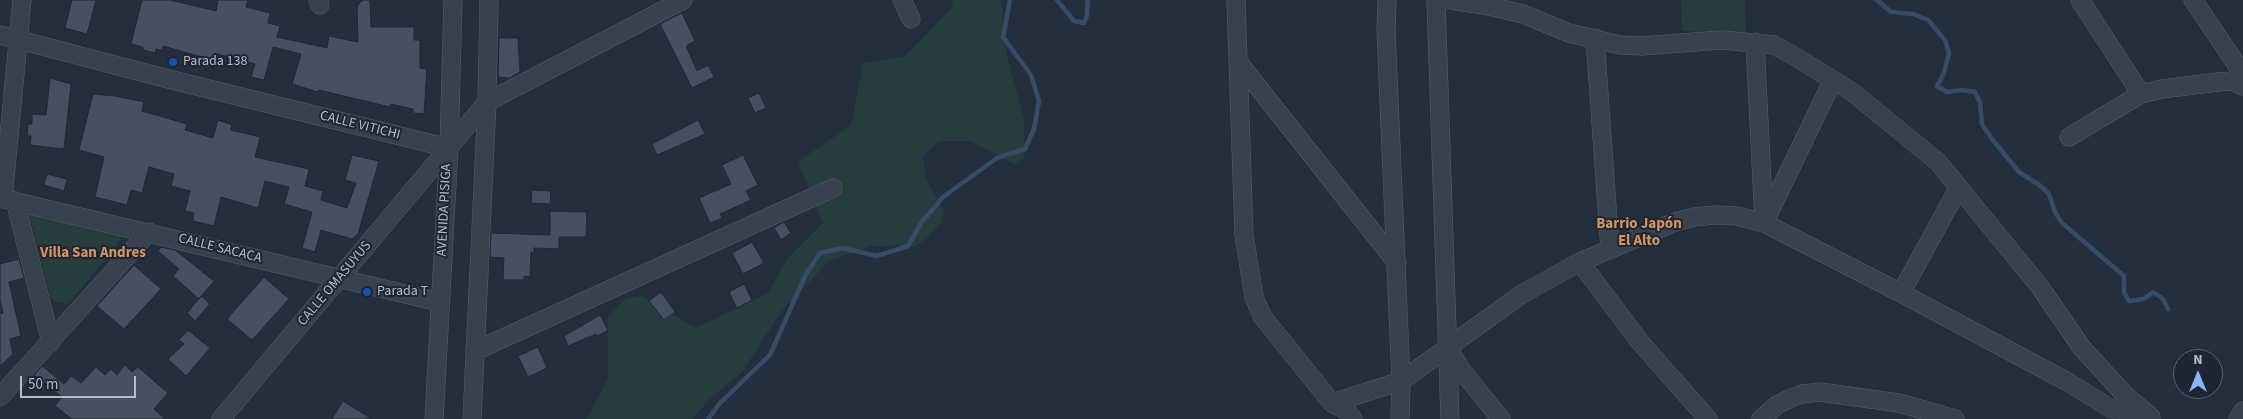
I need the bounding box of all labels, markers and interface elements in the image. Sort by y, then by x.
place label: Parada 138 [183,54,247,70]
marker: Parada 138 [167,56,179,68]
street label: CALLE VITICHI [318,108,402,144]
street label: AVENIDA PISIGA [434,163,456,257]
district label: Barrio Japón El Alto [1596,216,1682,251]
street label: CALLE SACACA [177,231,263,267]
street label: CALLE OMASUYUS [295,238,375,330]
district label: Villa San Andres [40,245,146,263]
place label: Parada T [377,284,428,300]
marker: Parada T [361,286,373,298]
north arrow [2173,349,2223,399]
text: N [2193,350,2203,370]
scale bar [22,366,139,398]
text: 50 m [28,374,58,395]

